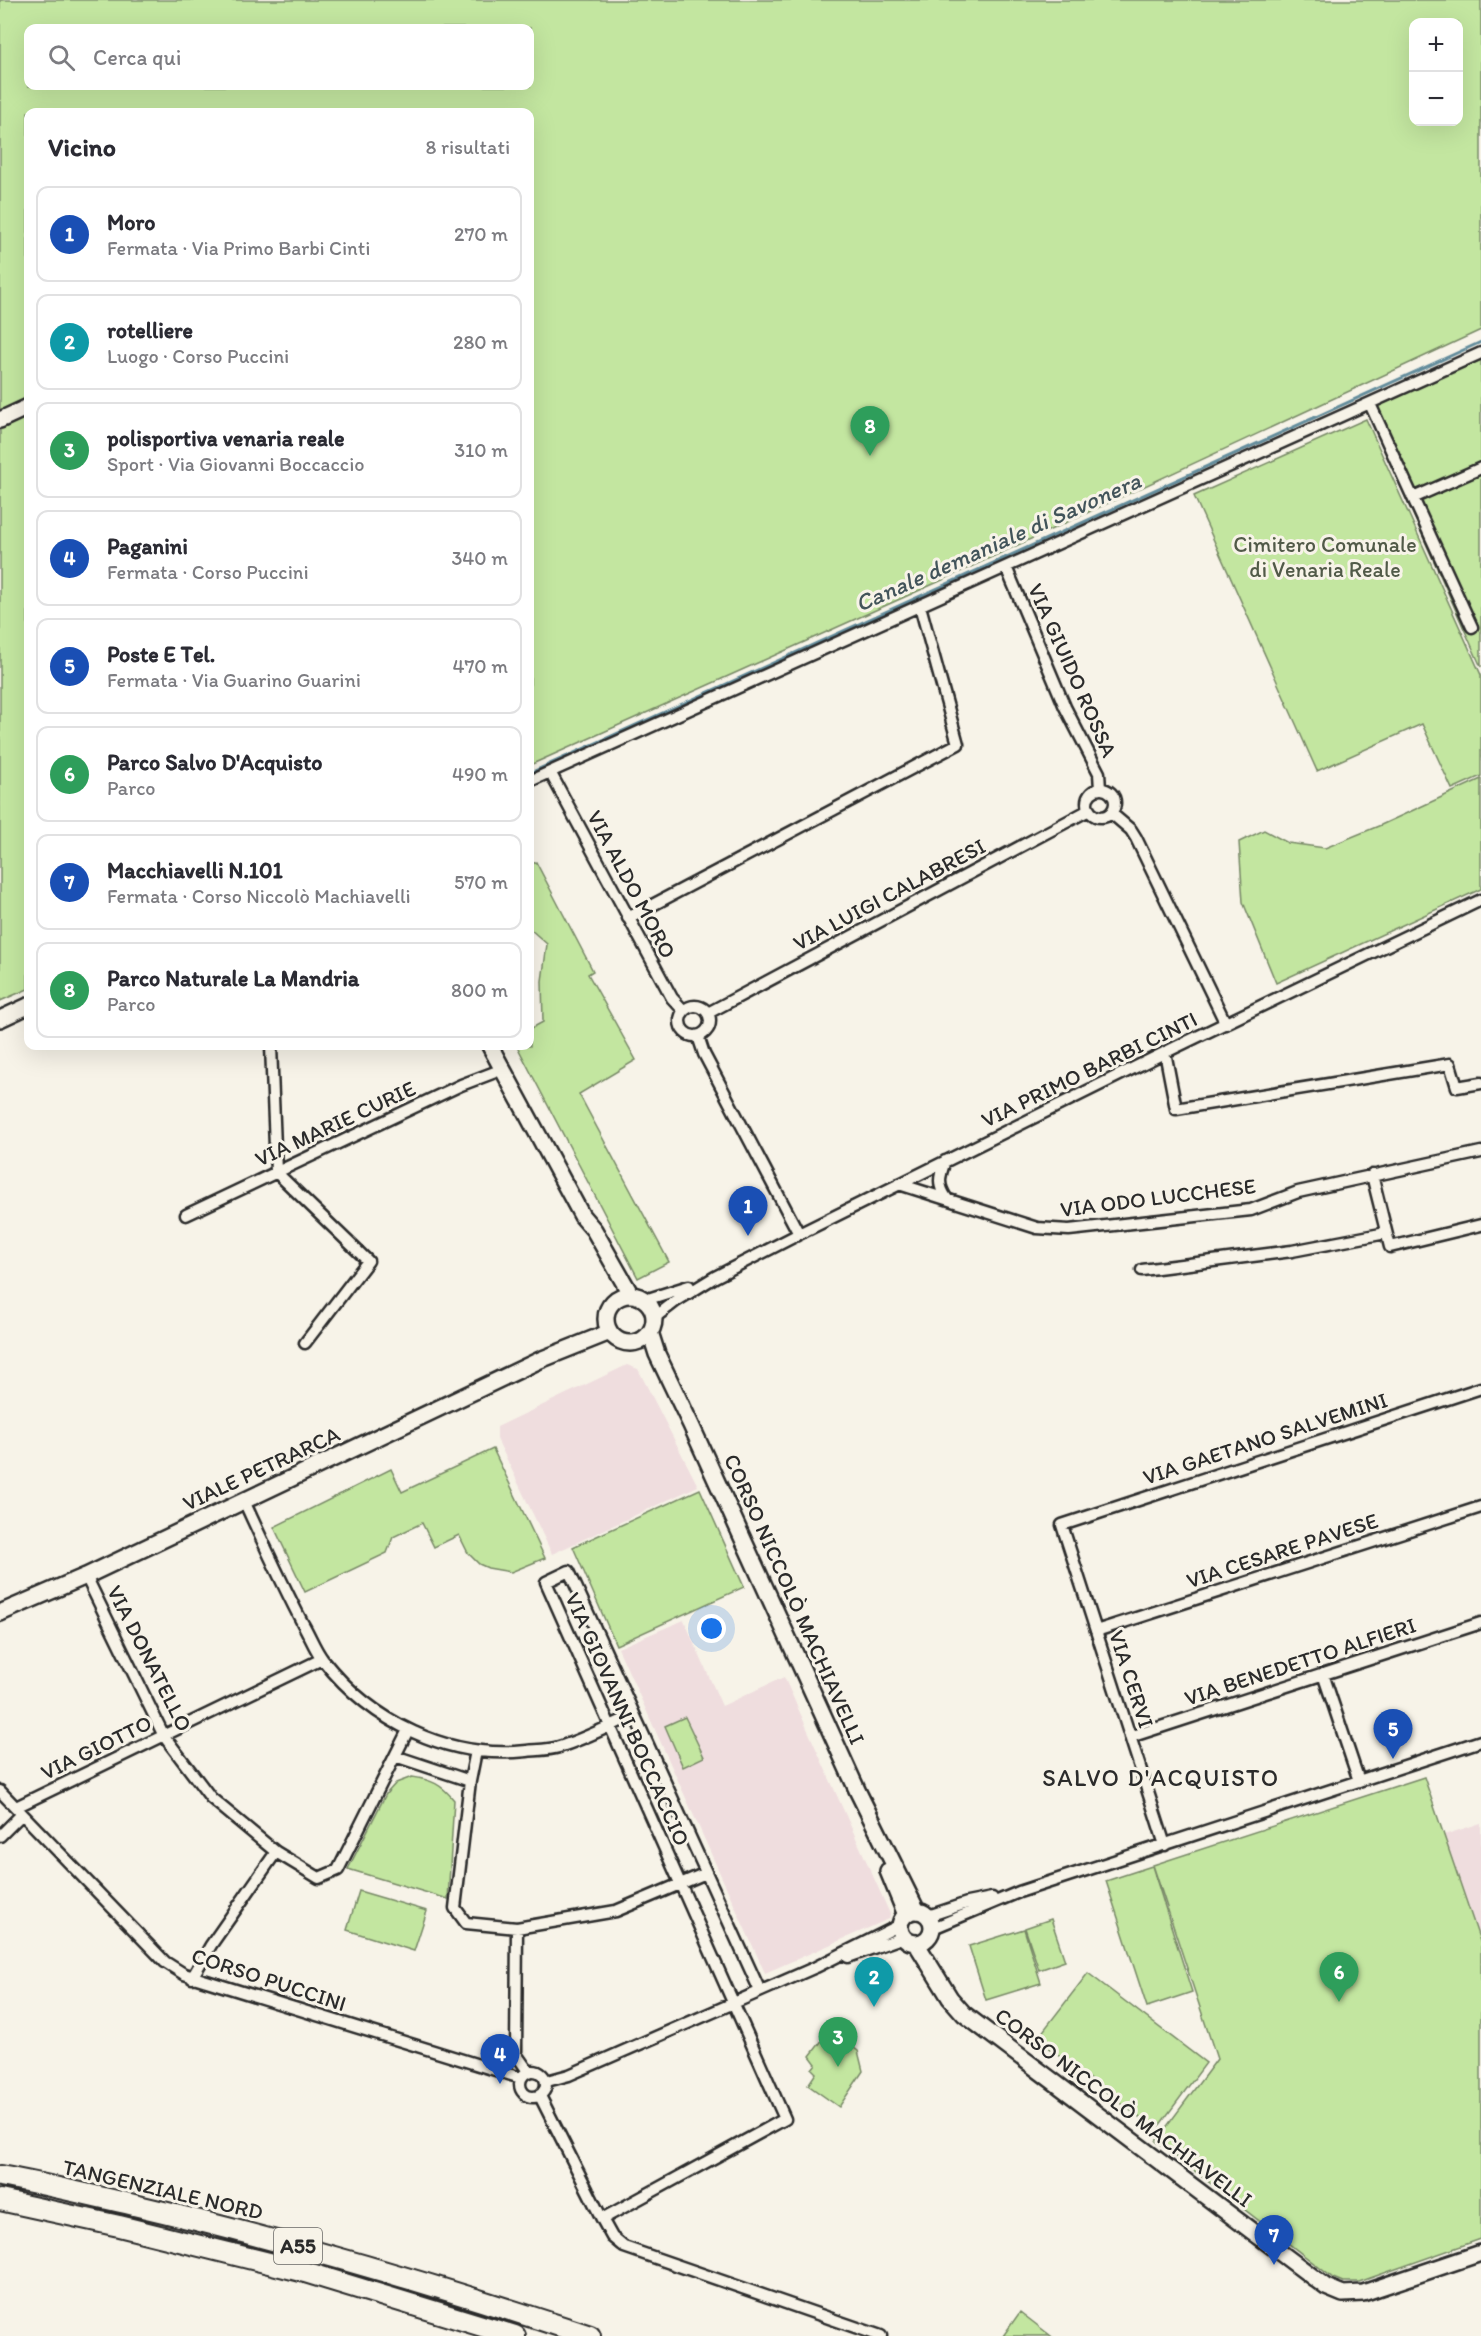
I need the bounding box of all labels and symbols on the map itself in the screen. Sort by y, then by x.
pin: 8 [850,406,890,456]
water label: Canale demaniale di Savonera [850,465,1146,618]
park label: Cimitero Comunale di Venaria Reale [1233,531,1417,583]
street label: VIA GIUIDO ROSSA [1022,579,1123,761]
street label: VIA ALDO MORO [581,806,682,963]
street label: VIA LUIGI CALABRESI [788,832,990,957]
street label: VIA PRIMO BARBI CINTI [977,1005,1202,1134]
street label: VIA MARIE CURIE [251,1074,420,1172]
street label: VIA ODO LUCCHESE [1059,1172,1257,1223]
pin: 1 [728,1186,768,1236]
street label: VIA GAETANO SALVEMINI [1139,1386,1391,1491]
street label: VIALE PETRARCA [178,1420,344,1517]
street label: CORSO NICCOLÒ MACHIAVELLI [718,1450,871,1749]
street label: VIA CESARE PAVESE [1183,1507,1381,1594]
street label: VIA DONATELLO [101,1581,198,1736]
street label: VIA GIOVANNI BOCCACCIO [559,1588,696,1850]
street label: VIA BENEDETTO ALFIERI [1181,1611,1419,1712]
your location [697,1614,726,1643]
street label: VIA CERVI [1103,1627,1160,1731]
street label: VIA GIOTTO [36,1709,156,1786]
pin: 5 [1374,1710,1412,1759]
district label: SALVO D'ACQUISTO [1042,1763,1280,1792]
street label: CORSO PUCCINI [188,1942,350,2017]
pin: 6 [1320,1952,1358,2002]
pin: 2 [854,1958,894,2007]
street label: CORSO NICCOLÒ MACHIAVELLI [990,2002,1258,2213]
pin: 3 [818,2018,858,2067]
pin: 4 [480,2034,520,2084]
street label: TANGENZIALE NORD [60,2153,266,2226]
pin: 7 [1254,2216,1294,2265]
road number: A55 [274,2228,322,2264]

